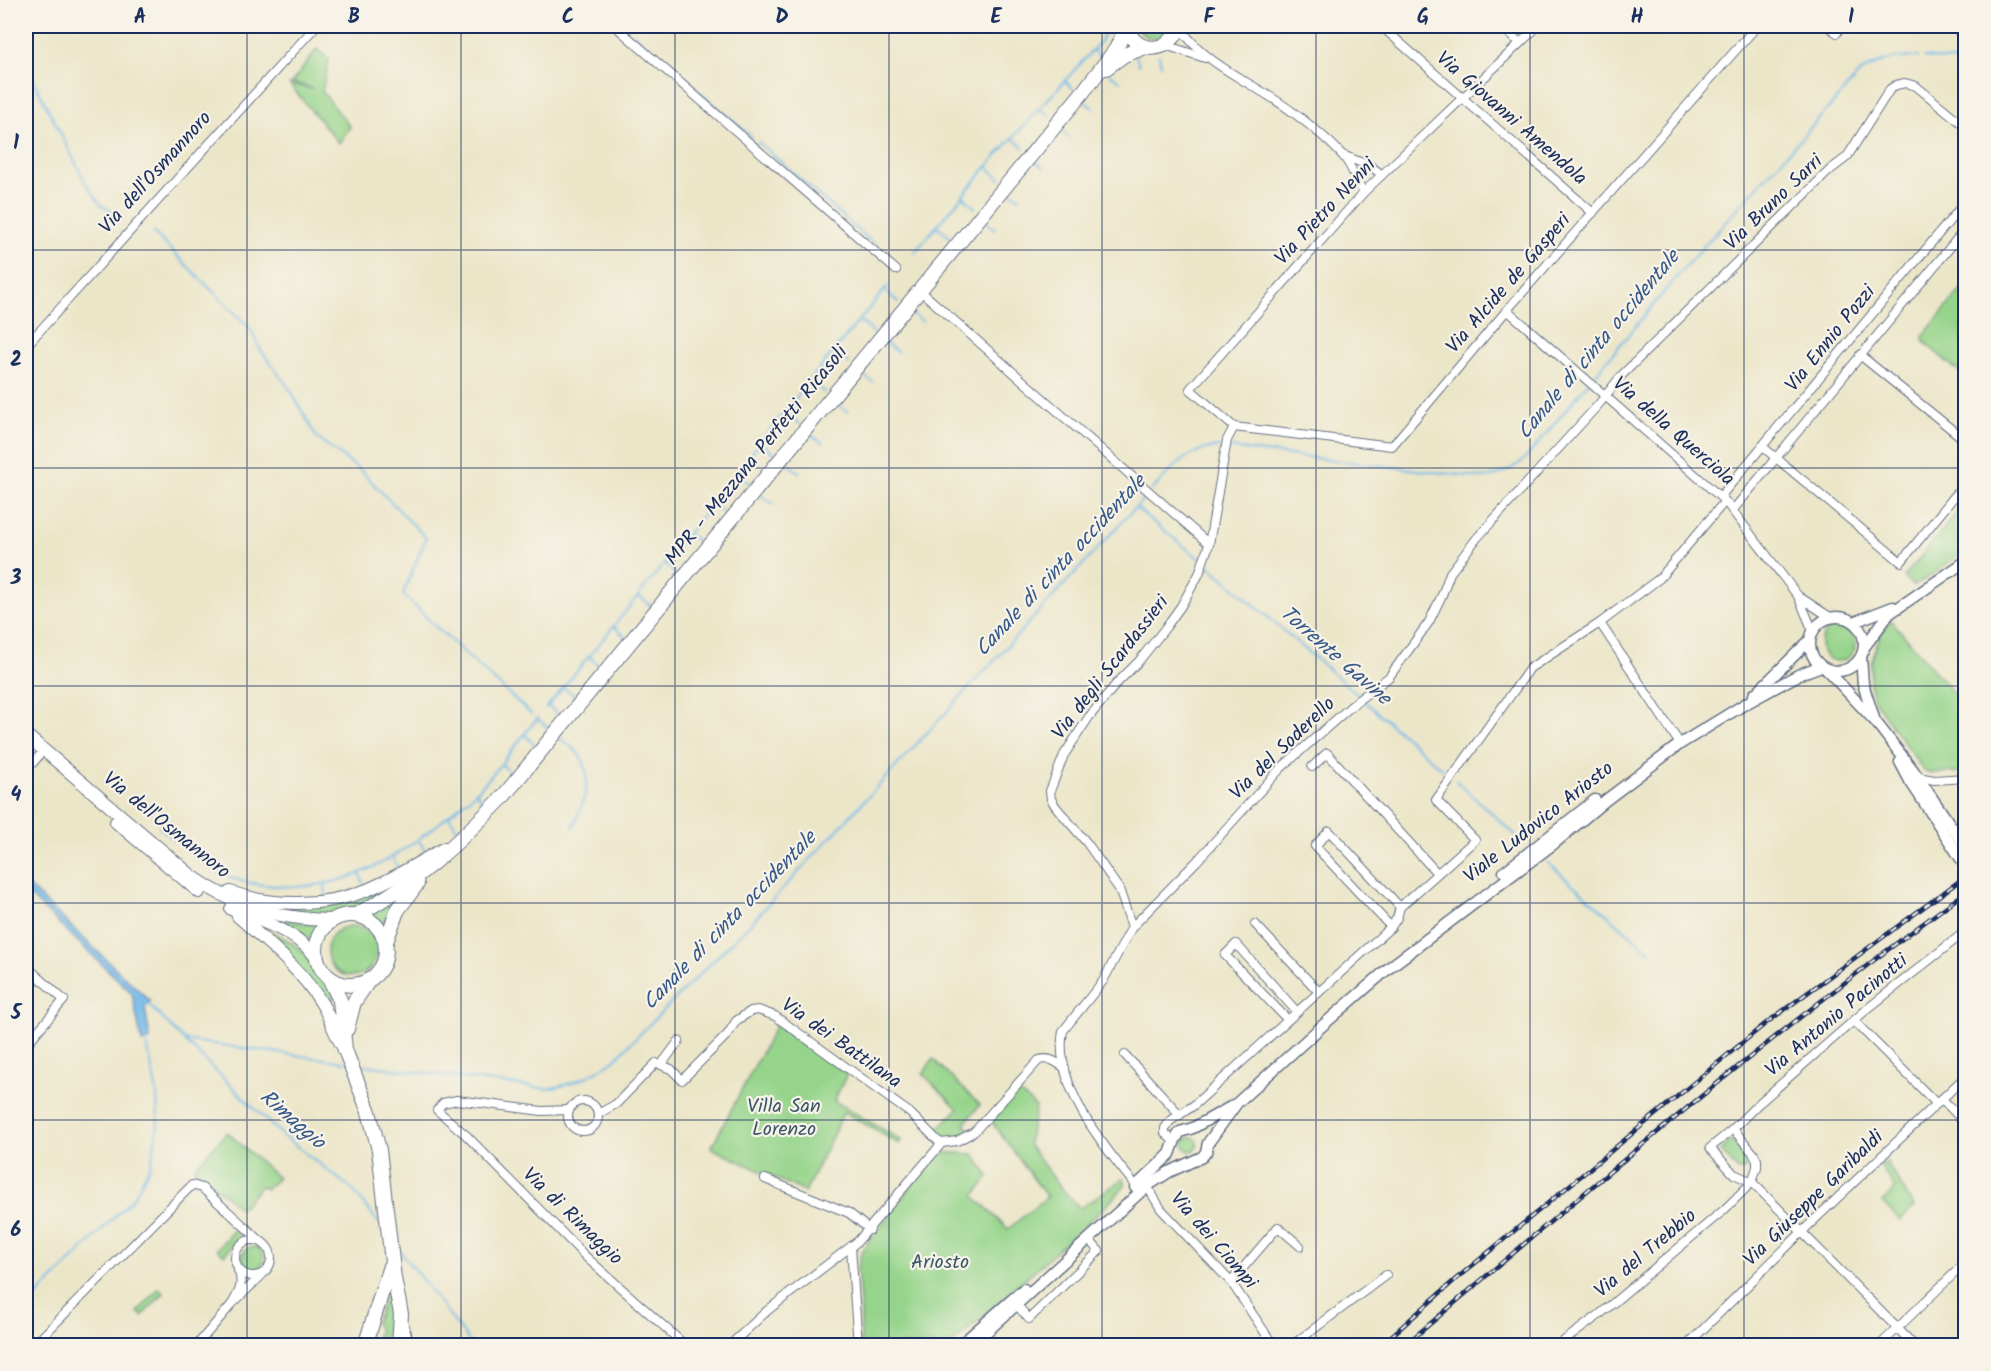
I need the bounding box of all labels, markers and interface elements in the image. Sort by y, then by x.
text: A [134,2,146,34]
text: B [348,2,360,34]
text: C [562,2,574,34]
text: D [775,2,789,34]
text: E [990,2,1002,34]
text: F [1204,2,1216,34]
text: G [1417,2,1429,34]
text: H [1630,2,1644,34]
text: I [1848,2,1854,34]
street label: Via Giovanni Amendola [1428,44,1594,194]
street label: Via dell'Osmannoro [92,104,220,242]
text: 1 [13,128,19,160]
street label: Via Bruno Sarri [1717,146,1832,259]
street label: Via Pietro Nenni [1267,150,1385,273]
street label: Via Alcide de Gasperi [1439,206,1580,362]
water label: Canale di cinta occidentale [1509,241,1690,447]
street label: Via Ennio Pozzi [1778,277,1885,400]
street label: MPR - Mezzana Perfetti Ricasoli [658,338,857,574]
text: 2 [10,345,22,377]
street label: Via della Querciola [1604,369,1742,495]
water label: Canale di cinta occidentale [967,465,1156,665]
text: 3 [10,563,22,595]
street label: Via degli Scardassieri [1044,588,1179,747]
water label: Torrente Gavine [1272,598,1400,716]
street label: Via del Soderello [1222,690,1344,808]
street label: Viale Ludovico Ariosto [1457,754,1621,892]
street label: Via dell'Osmannoro [95,764,237,888]
text: 4 [11,780,22,812]
water label: Canale di cinta occidentale [635,822,827,1019]
street label: Via Antonio Pacinotti [1758,945,1917,1086]
street label: Via dei Battilana [774,990,908,1098]
text: 5 [10,998,23,1030]
water label: Rimaggio [252,1082,333,1159]
park label: Villa San Lorenzo [747,1091,821,1146]
street label: Via Giuseppe Garibaldi [1736,1122,1893,1275]
street label: Via di Rimaggio [514,1160,630,1274]
street label: Via dei Ciompi [1161,1185,1265,1298]
street label: Via del Trebbio [1588,1201,1704,1307]
text: 6 [11,1215,22,1247]
park label: Ariosto [911,1247,969,1279]

